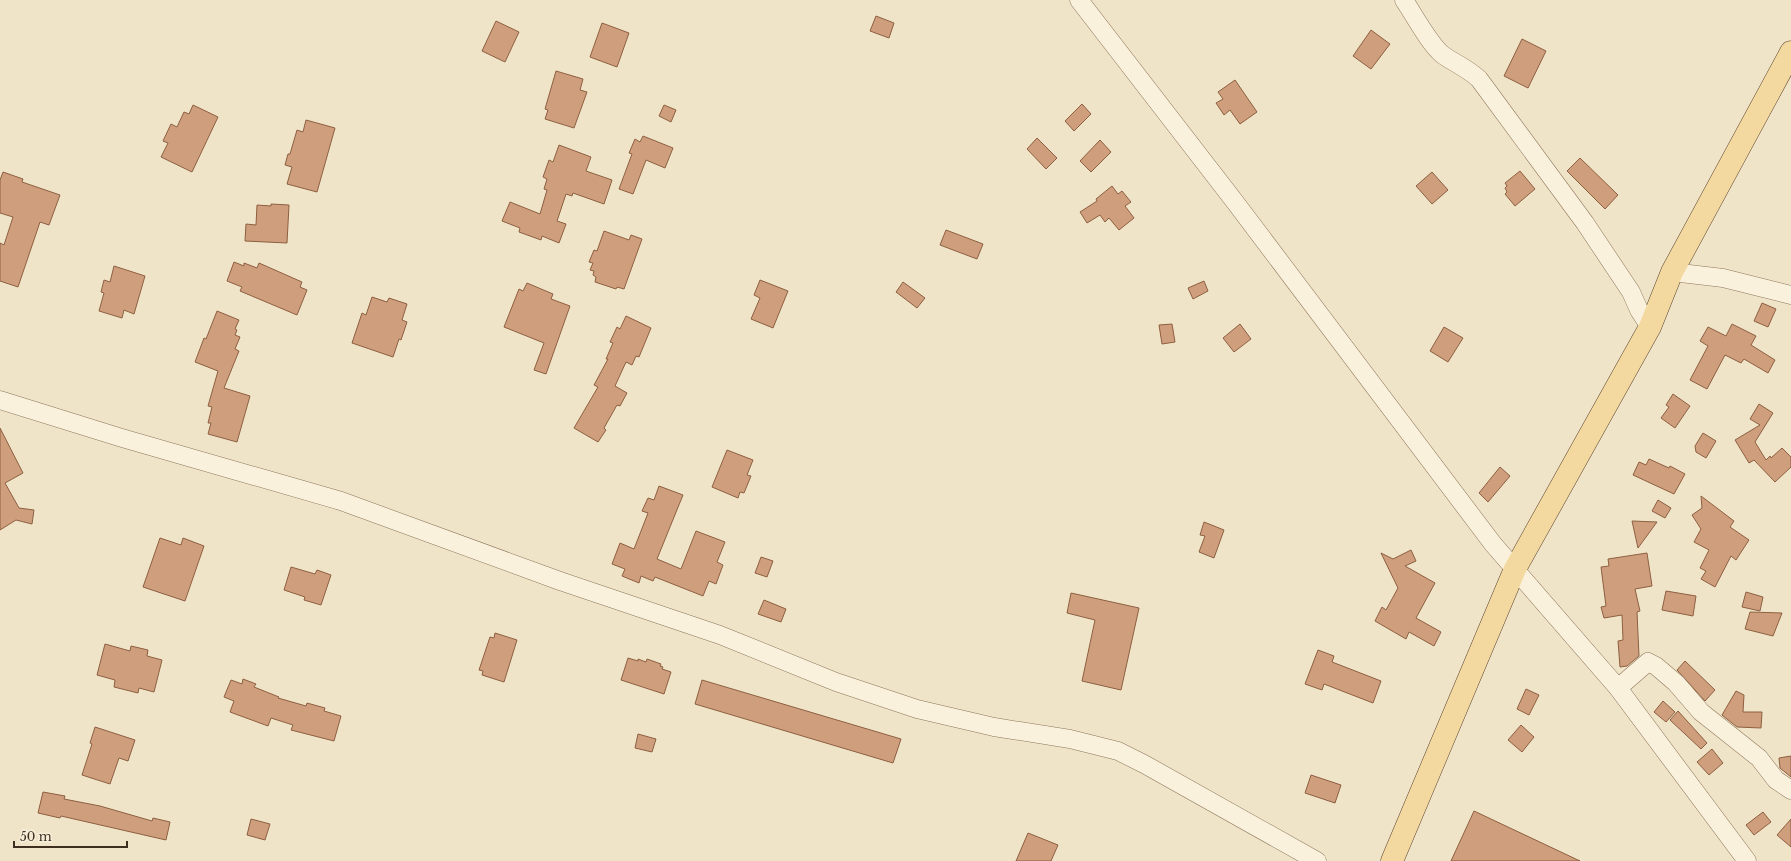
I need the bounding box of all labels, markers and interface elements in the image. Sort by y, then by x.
scale bar [14,823,127,849]
text: 50 m [20,829,52,844]

